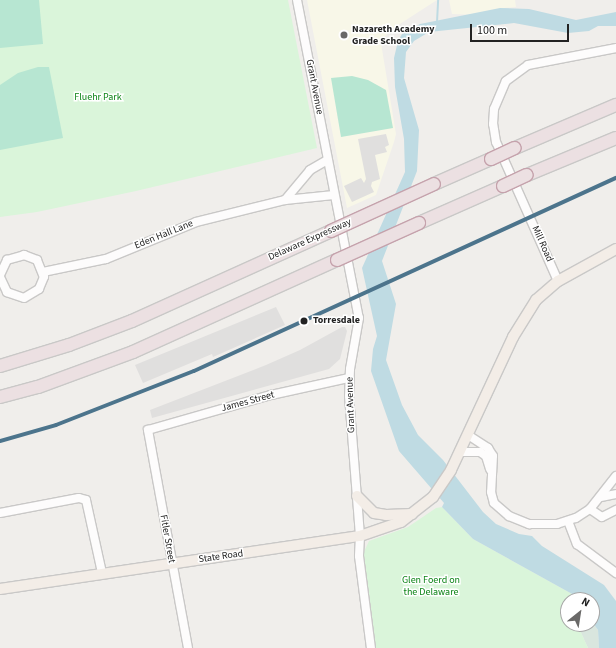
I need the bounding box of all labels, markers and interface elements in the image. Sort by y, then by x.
scale bar [472,16,571,42]
text: 100 m [477,22,507,39]
place label: Nazareth Academy Grade School [352,23,434,46]
marker: Nazareth Academy Grade School [339,30,349,40]
street label: Grant Avenue [303,58,325,116]
park label: Fluehr Park [74,92,122,104]
street label: Delaware Expressway [267,216,353,264]
street label: Eden Hall Lane [133,218,195,252]
street label: Mill Road [529,224,555,264]
marker: Torresdale [298,315,310,327]
place label: Torresdale [313,315,360,327]
street label: Grant Avenue [344,377,358,433]
street label: James Street [220,389,276,415]
street label: Fitler Street [157,514,177,564]
street label: State Road [198,548,244,566]
park label: Glen Foerd on the Delaware [402,574,460,598]
north arrow [560,592,600,632]
text: N [579,594,593,610]

